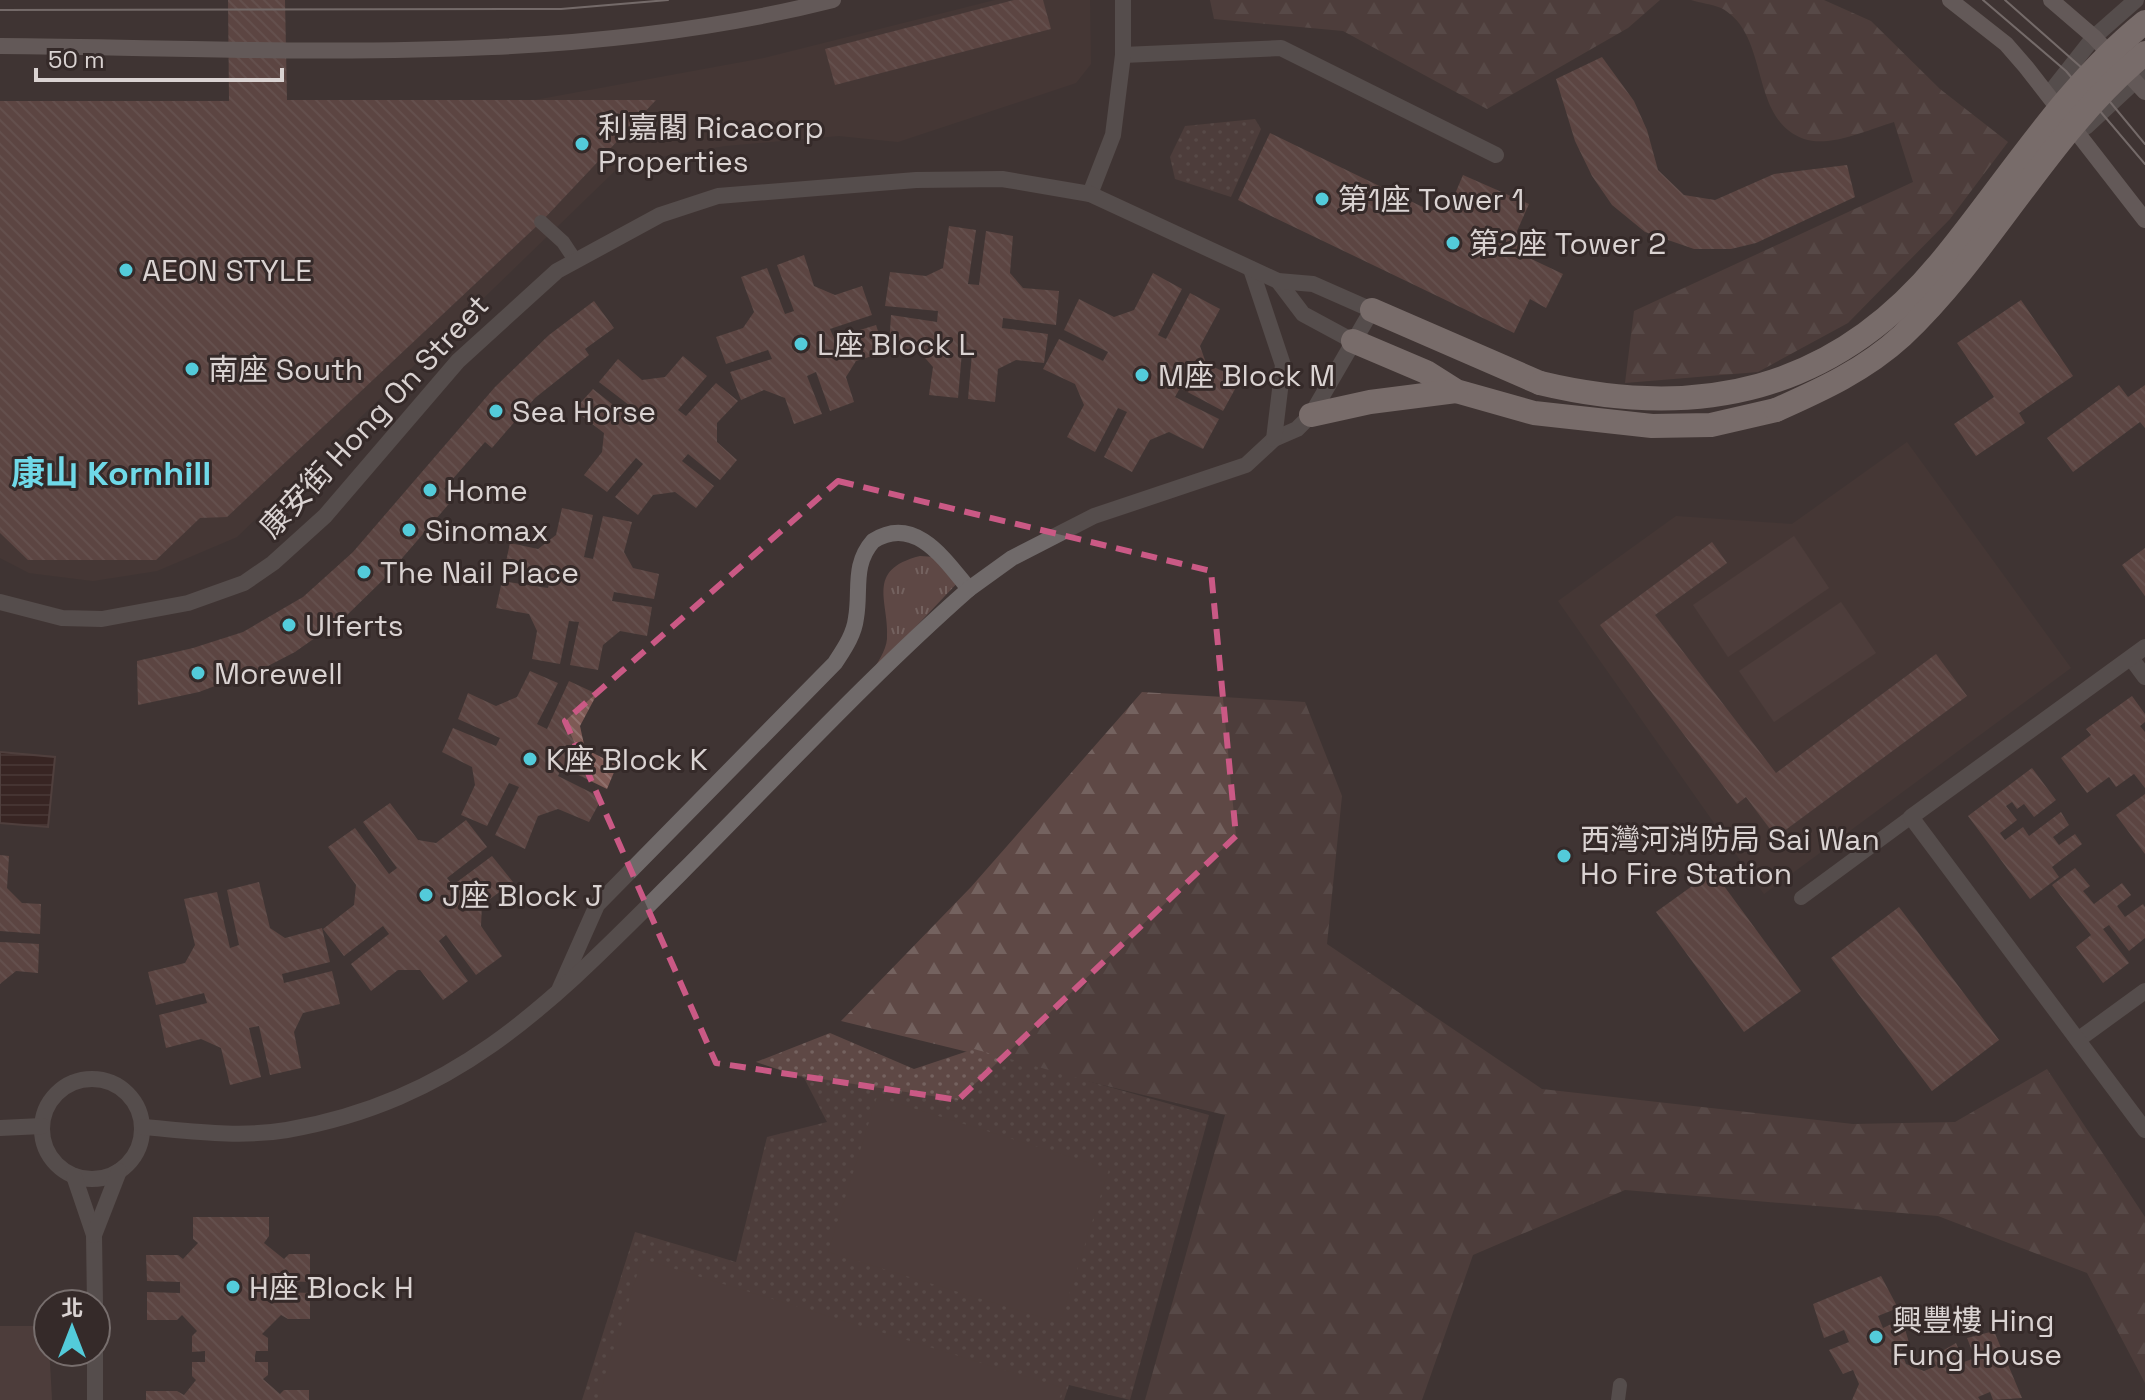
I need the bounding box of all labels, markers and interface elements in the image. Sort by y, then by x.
scale bar [36,32,282,82]
text: 50 m [48,44,105,75]
place label: 利嘉閣 Ricacorp Properties [598,108,824,181]
marker: 利嘉閣 Ricacorp Properties [573,135,591,153]
place label: 第1座 Tower 1 [1338,180,1524,219]
marker: 第1座 Tower 1 [1313,190,1331,208]
place label: 第2座 Tower 2 [1469,224,1666,263]
marker: 第2座 Tower 2 [1444,234,1462,252]
place label: AEON STYLE [142,251,312,290]
marker: AEON STYLE [117,261,135,279]
street label: 康安街 Hong On Street [251,286,497,546]
place label: L座 Block L [817,325,975,364]
marker: L座 Block L [792,335,810,353]
place label: 南座 South [208,350,363,389]
place label: M座 Block M [1158,356,1335,395]
marker: 南座 South [183,360,201,378]
marker: M座 Block M [1133,366,1151,384]
place label: Sea Horse [512,392,656,431]
marker: Sea Horse [487,402,505,420]
district label: 康山 Kornhill [11,452,211,495]
place label: Home [446,471,528,510]
marker: Home [421,481,439,499]
place label: Sinomax [425,511,549,550]
marker: Sinomax [400,521,418,539]
place label: The Nail Place [380,553,579,592]
marker: The Nail Place [355,563,373,581]
place label: Ulferts [305,606,404,645]
marker: Ulferts [280,616,298,634]
place label: Morewell [214,654,343,693]
marker: Morewell [189,664,207,682]
place label: K座 Block K [546,740,708,779]
marker: K座 Block K [521,750,539,768]
place label: 西灣河消防局 Sai Wan Ho Fire Station [1580,820,1880,893]
marker: 西灣河消防局 Sai Wan Ho Fire Station [1555,847,1573,865]
place label: J座 Block J [442,876,603,915]
marker: J座 Block J [417,886,435,904]
place label: H座 Block H [249,1268,414,1307]
marker: H座 Block H [224,1278,242,1296]
north arrow [32,1288,112,1368]
text: 北 [61,1294,83,1322]
place label: 興豐樓 Hing Fung House [1892,1301,2062,1374]
marker: 興豐樓 Hing Fung House [1867,1328,1885,1346]

